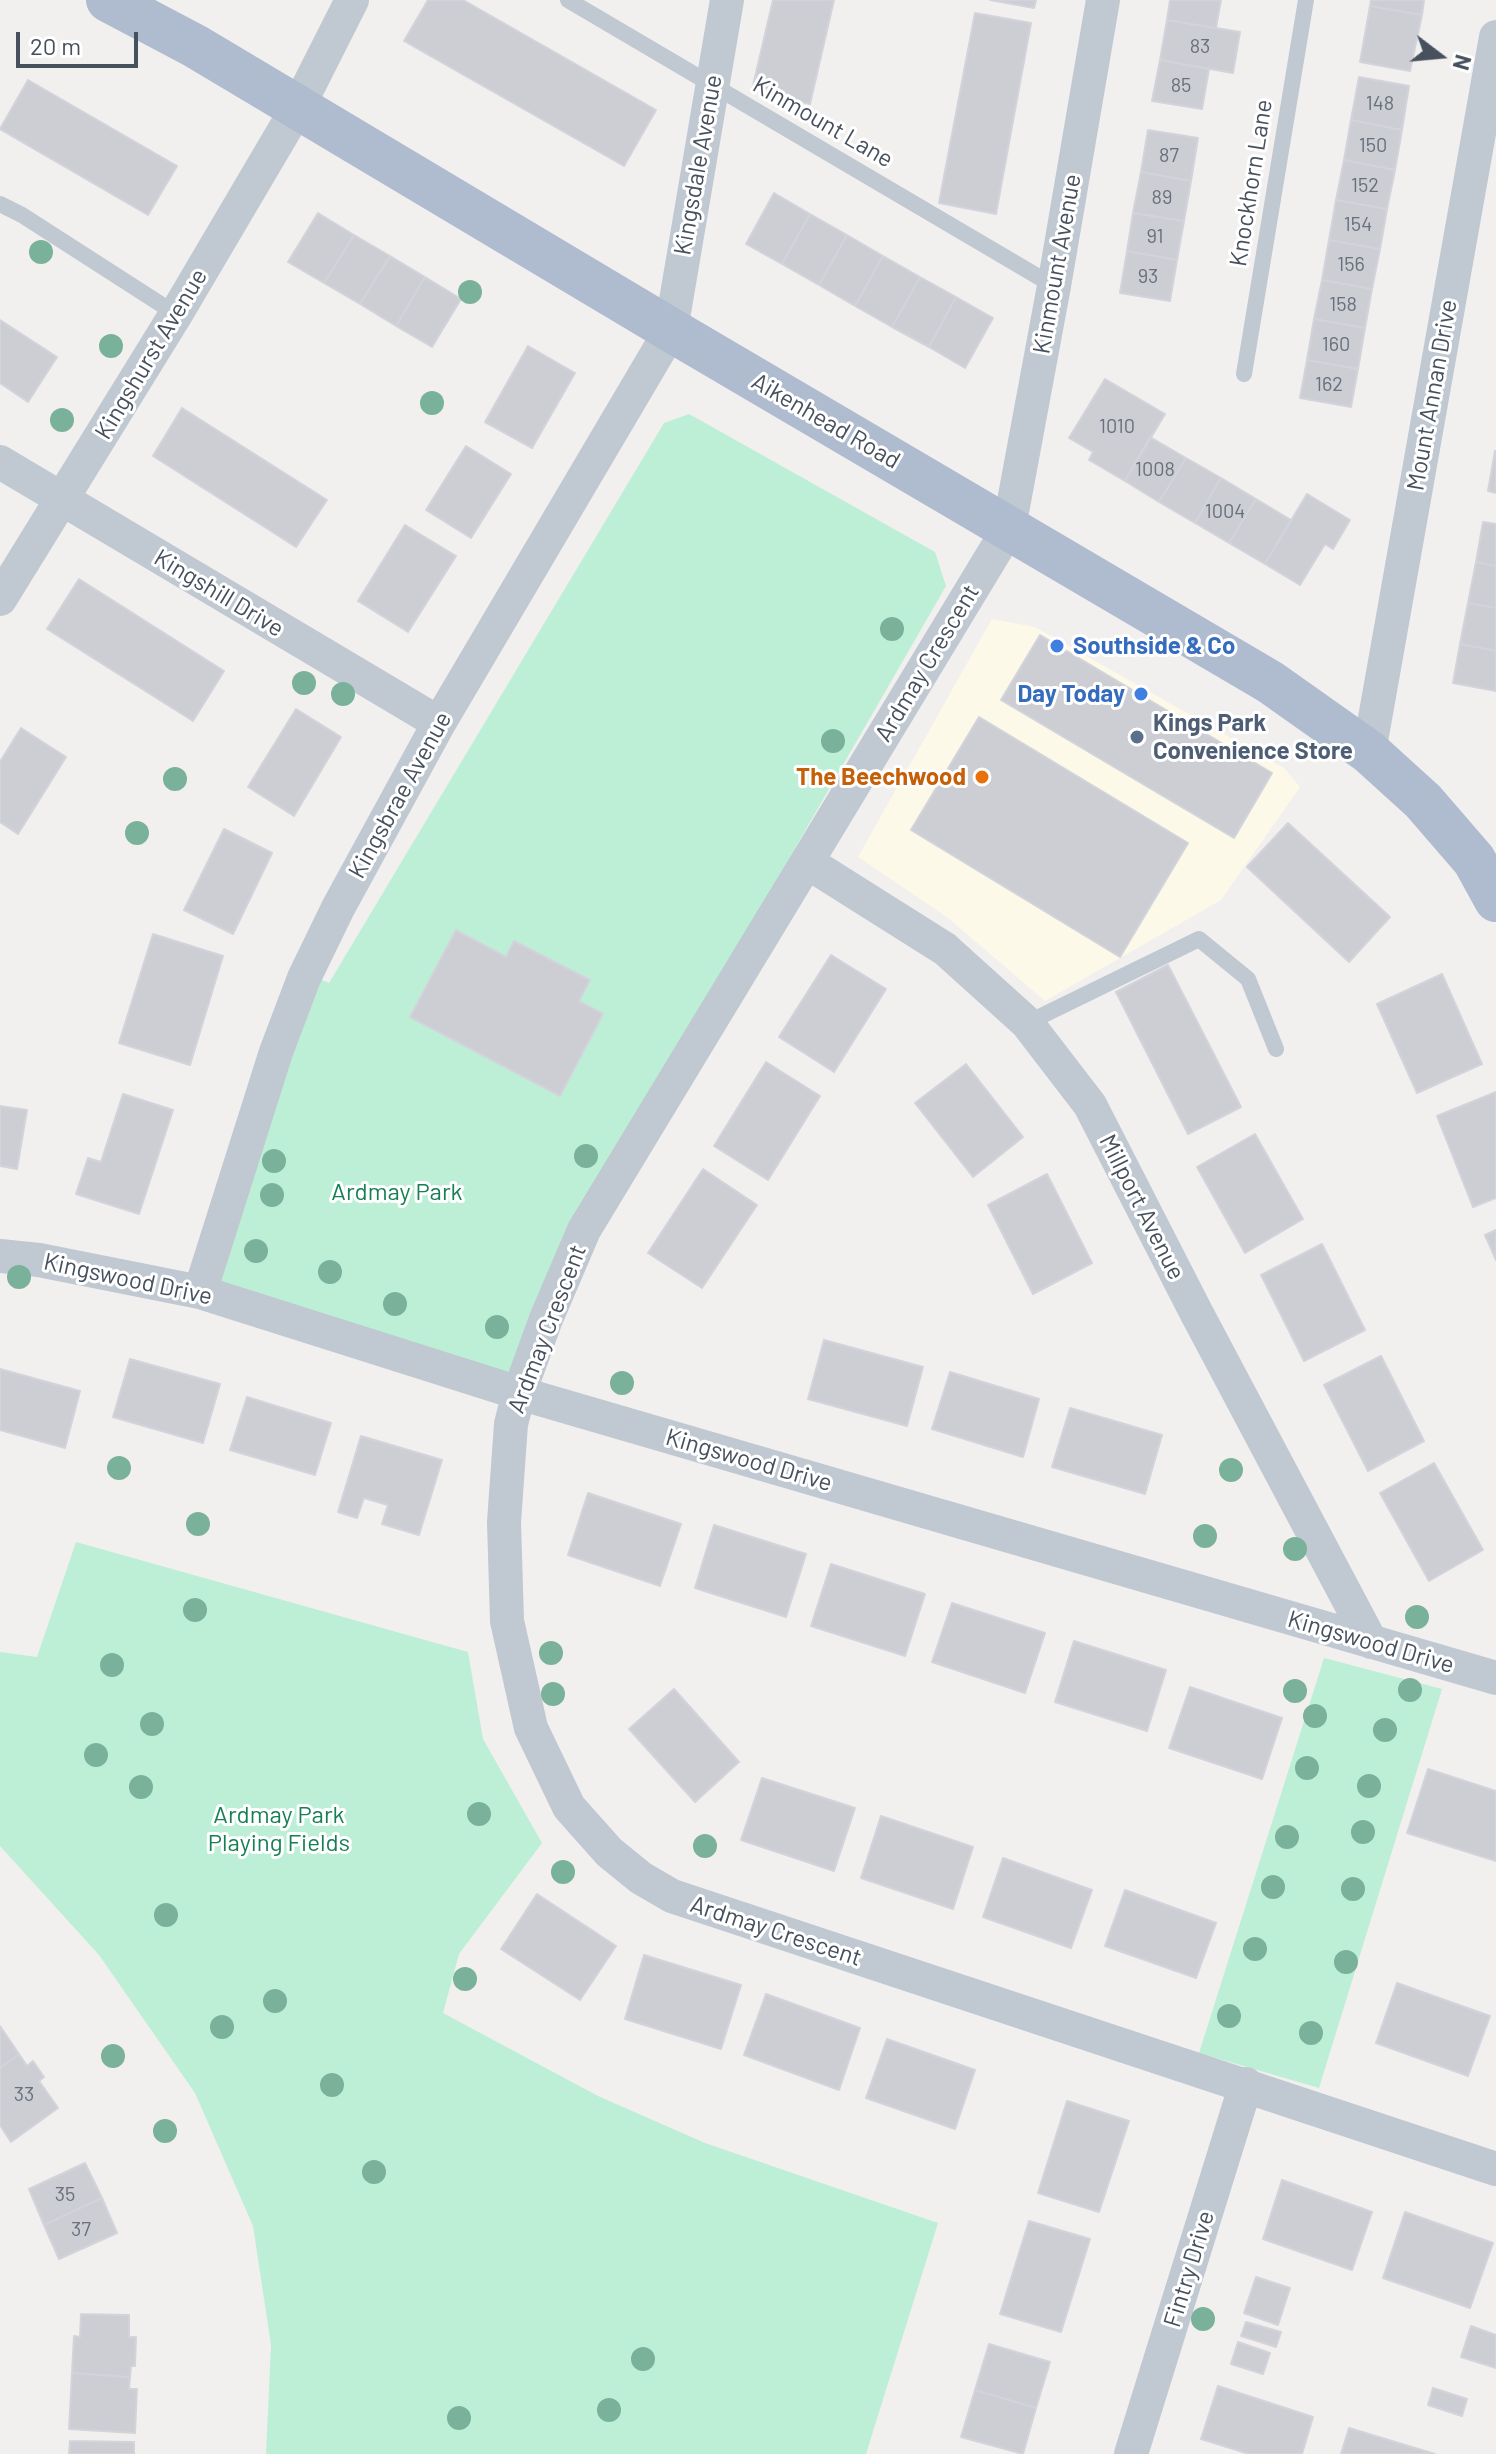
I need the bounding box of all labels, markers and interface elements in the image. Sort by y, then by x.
scale bar [20,16,142,66]
north arrow [1400,16,1480,96]
text: 20 m [30,31,81,60]
house number: 83 [1190,34,1210,58]
text: N [1449,52,1478,73]
street label: Kinmount Lane [748,70,898,174]
street label: Kingsdale Avenue [668,73,728,257]
house number: 85 [1171,73,1191,97]
house number: 148 [1366,91,1394,115]
street label: Knockhorn Lane [1224,97,1278,269]
house number: 150 [1359,133,1387,157]
house number: 87 [1159,143,1179,167]
street label: Kinmount Avenue [1027,172,1087,356]
house number: 152 [1351,173,1379,197]
house number: 89 [1152,185,1172,209]
house number: 154 [1344,212,1372,236]
house number: 91 [1146,224,1164,248]
house number: 156 [1337,252,1365,276]
street label: Kingshurst Avenue [89,264,213,444]
house number: 93 [1138,264,1158,288]
house number: 158 [1329,292,1357,316]
street label: Mount Annan Drive [1401,297,1463,493]
house number: 160 [1322,332,1350,356]
street label: Aikenhead Road [747,367,905,475]
house number: 162 [1315,372,1343,396]
house number: 1010 [1099,414,1135,438]
house number: 1008 [1135,457,1175,481]
house number: 1004 [1205,499,1245,523]
street label: Kingshill Drive [149,543,289,643]
street label: Ardmay Crescent [869,579,985,747]
place label: Southside & Co [1073,632,1235,660]
marker: Southside & Co [1048,637,1066,655]
place label: Day Today [1018,680,1125,708]
marker: Day Today [1132,685,1150,703]
street label: Kingsbrae Avenue [342,707,458,883]
place label: Kings Park Convenience Store [1153,709,1353,765]
marker: Kings Park Convenience Store [1128,728,1146,746]
place label: The Beechwood [796,763,966,791]
marker: The Beechwood [973,768,991,786]
street label: Millport Avenue [1093,1129,1191,1285]
park label: Ardmay Park [331,1178,463,1206]
street label: Ardmay Crescent [502,1241,592,1417]
street label: Kingswood Drive [41,1247,215,1311]
street label: Kingswood Drive [663,1423,835,1497]
street label: Kingswood Drive [1285,1605,1457,1679]
park label: Ardmay Park Playing Fields [208,1801,350,1857]
street label: Ardmay Crescent [687,1890,865,1972]
house number: 33 [14,2082,34,2106]
house number: 35 [55,2182,75,2206]
street label: Fintry Drive [1158,2207,1220,2331]
house number: 37 [71,2217,91,2241]

